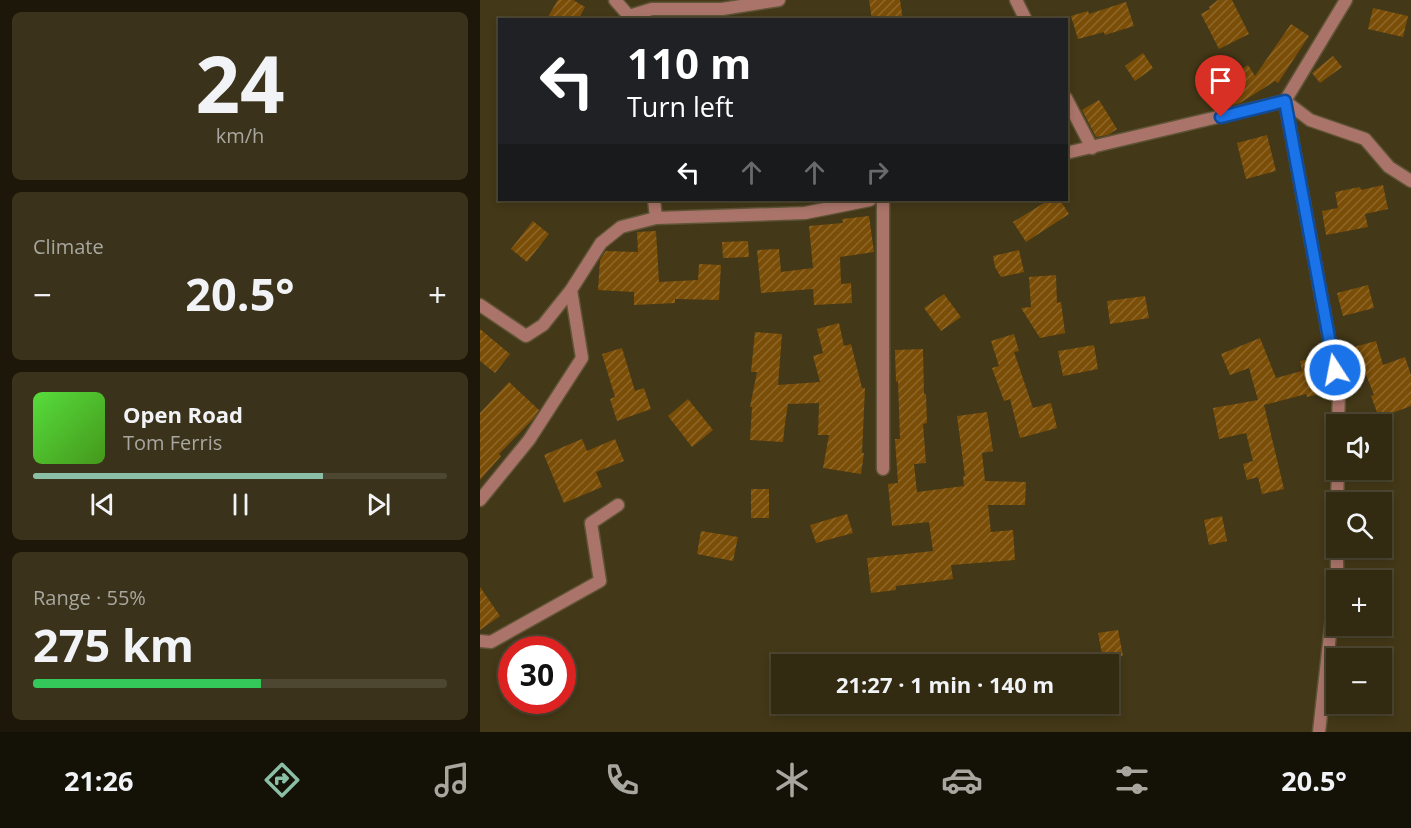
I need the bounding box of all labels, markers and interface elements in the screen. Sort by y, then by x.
text: 24 [195,30,285,136]
text: 110 m [627,34,751,91]
icon: left [528,42,606,120]
pin [1195,55,1246,117]
icon: arrive [1204,64,1237,97]
text: Turn left [627,88,734,125]
text: km/h [216,122,264,149]
icon: left [672,156,705,189]
icon: ahead [735,156,768,189]
icon: ahead [798,156,831,189]
icon: right [861,156,894,189]
text: Climate [33,233,104,260]
text: 20.5° [185,263,295,324]
text: − [33,272,52,317]
text: + [428,272,447,317]
position arrow [1303,338,1367,402]
text: Open Road [123,399,243,429]
map controls [1326,414,1392,714]
button: sound [1326,414,1392,480]
text: Tom Ferris [123,429,222,456]
icon: previous [86,488,119,521]
icon: pause [224,488,257,521]
icon: next [362,488,395,521]
button: search [1326,492,1392,558]
button: + [1326,570,1392,636]
text: Range · 55% [33,584,146,611]
text: 275 km [33,614,194,675]
speed limit sign: 30 [498,636,576,714]
button: − [1326,648,1392,714]
text: 21:27 · 1 min · 140 m [836,669,1054,699]
icon: directions [261,759,303,801]
icon: music [431,759,473,801]
icon: phone [601,759,643,801]
icon: climate [771,759,813,801]
icon: car [941,759,983,801]
icon: filters [1111,759,1153,801]
text: 21:26 [64,762,133,799]
text: 20.5° [1281,762,1347,799]

